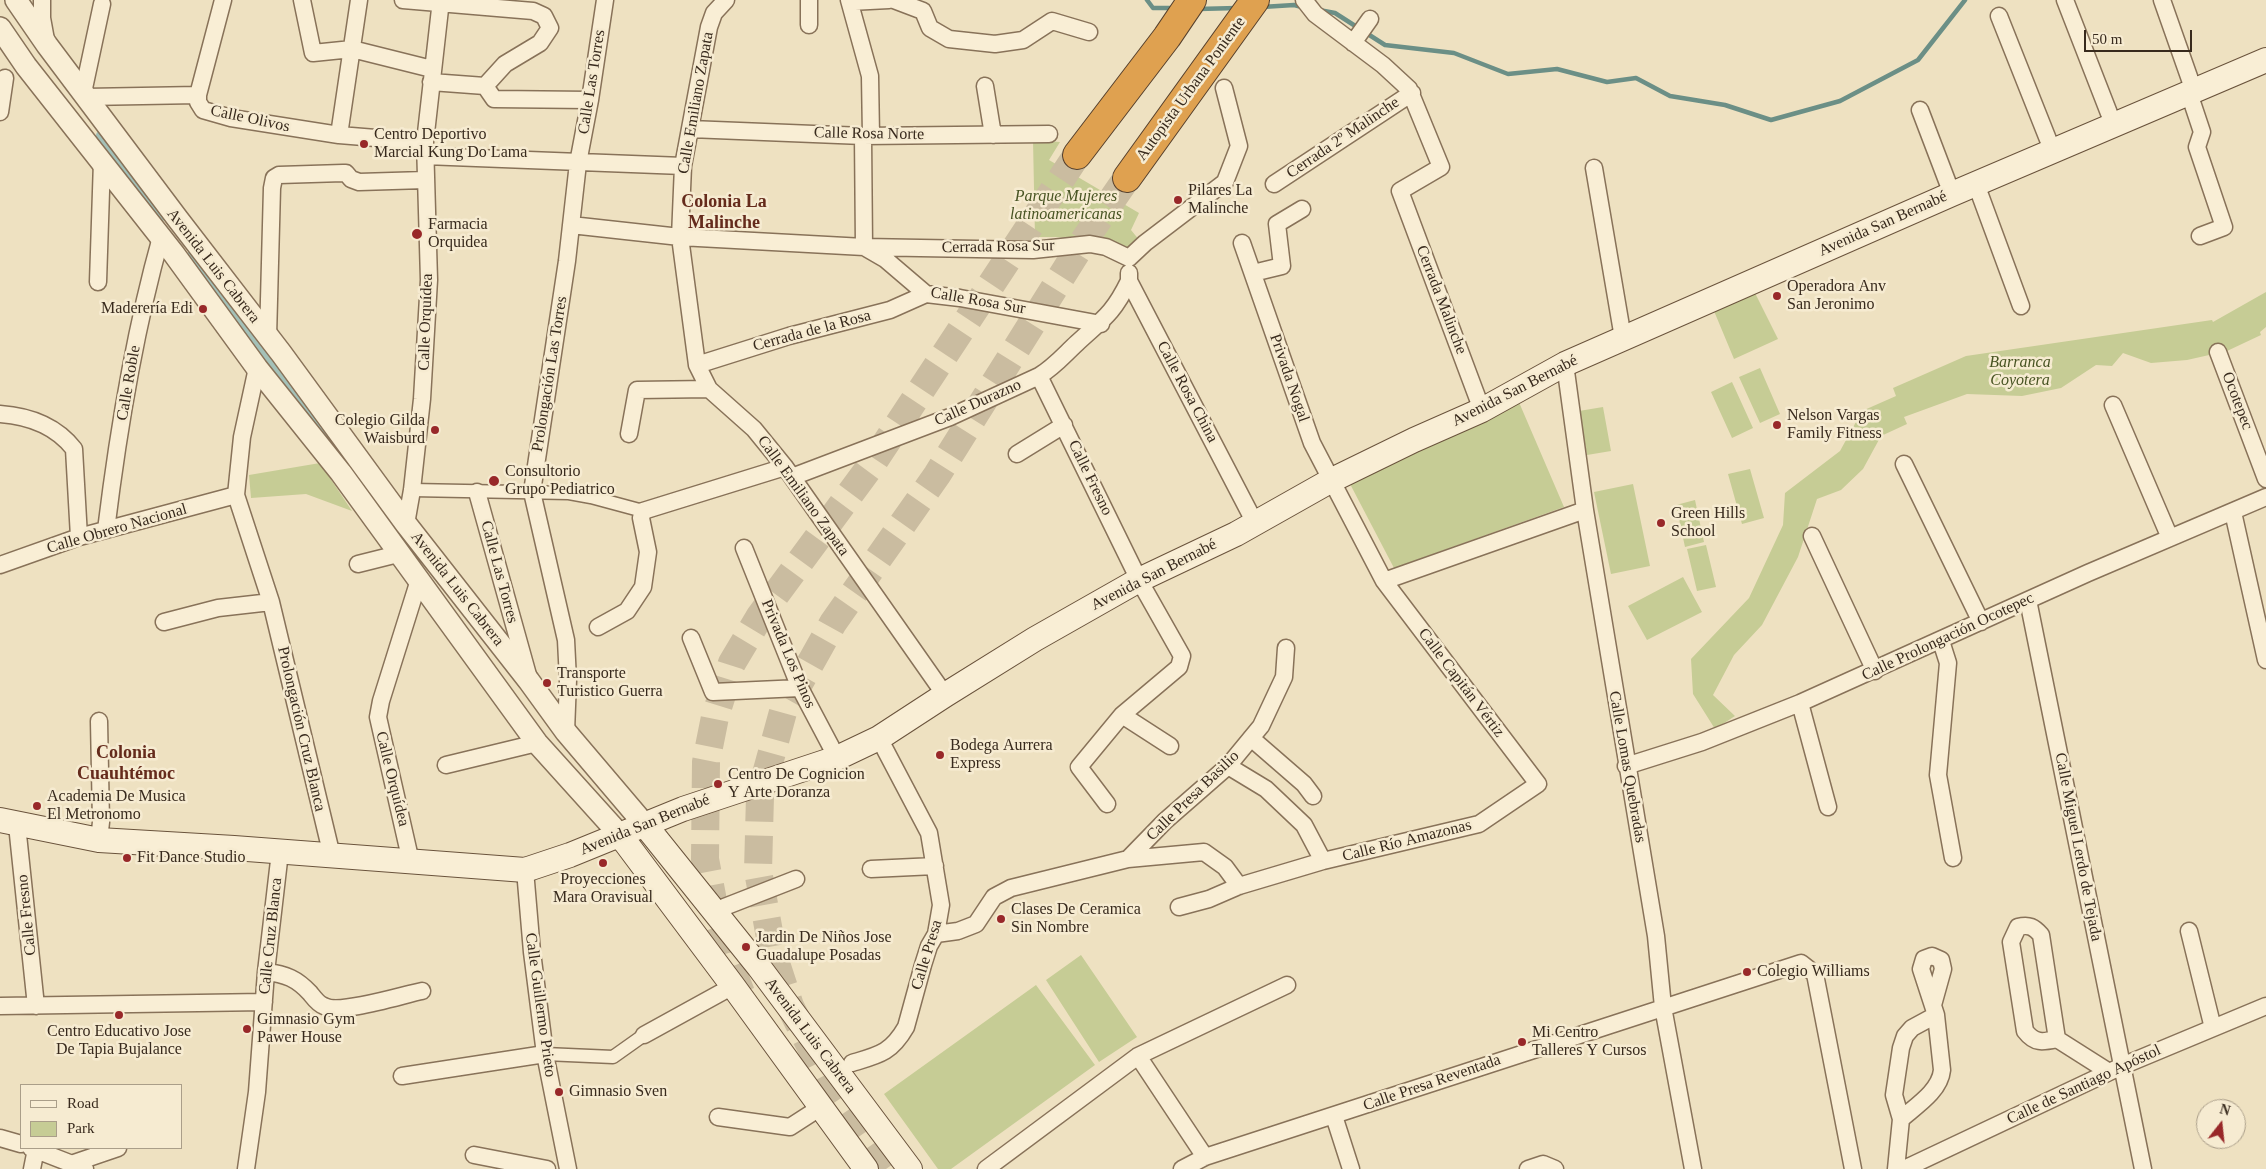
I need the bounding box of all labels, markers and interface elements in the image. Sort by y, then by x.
street label: Autopista Urbana Poniente [1132,13,1250,165]
scale bar [2086,20,2194,52]
street label: Calle Las Torres [574,28,610,136]
street label: Calle Emiliano Zapata [674,30,718,176]
text: 50 m [2092,31,2122,47]
street label: Cerrada 2º Malinche [1283,93,1403,183]
street label: Calle Olivos [209,101,291,137]
street label: Calle Rosa Norte [814,123,924,145]
place label: Centro Deportivo Marcial Kung Do Lama [374,125,527,163]
marker: Centro Deportivo Marcial Kung Do Lama [358,138,370,150]
place label: Pilares La Malinche [1188,181,1252,219]
park label: Parque Mujeres latinoamericanas [1010,187,1122,225]
street label: Avenida San Bernabé [1816,187,1950,261]
district label: Colonia La Malinche [681,191,767,233]
marker: Pilares La Malinche [1172,194,1184,206]
street label: Avenida Luis Cabrera [162,205,264,327]
place label: Farmacia Orquidea [428,215,488,253]
marker: Farmacia Orquidea [410,227,424,241]
street label: Cerrada Rosa Sur [941,236,1055,258]
street label: Cerrada Malinche [1411,243,1471,357]
street label: Calle Orquídea [415,273,437,371]
place label: Operadora Anv San Jeronimo [1787,277,1886,315]
street label: Calle Rosa Sur [929,283,1027,319]
marker: Operadora Anv San Jeronimo [1771,290,1783,302]
street label: Prolongación Las Torres [528,295,572,453]
place label: Maderería Edi [101,299,193,319]
marker: Maderería Edi [197,303,209,315]
street label: Cerrada de la Rosa [751,306,873,356]
street label: Privada Nogal [1265,331,1313,425]
street label: Calle Rosa China [1152,338,1222,446]
street label: Calle Roble [113,344,145,422]
street label: Avenida San Bernabé [1449,351,1581,431]
park label: Barranca Coyotera [1989,353,2051,391]
street label: Ocotepec [2217,369,2257,433]
street label: Calle Durazno [932,375,1024,431]
place label: Nelson Vargas Family Fitness [1787,406,1882,444]
place label: Colegio Gilda Waisburd [335,411,425,449]
marker: Nelson Vargas Family Fitness [1771,419,1783,431]
marker: Colegio Gilda Waisburd [429,424,441,436]
street label: Calle Emiliano Zapata [753,432,853,560]
street label: Calle Fresno [1064,437,1116,519]
place label: Consultorio Grupo Pediatrico [505,462,615,500]
marker: Consultorio Grupo Pediatrico [487,474,501,488]
street label: Calle Obrero Nacional [45,500,189,558]
place label: Green Hills School [1671,504,1745,542]
marker: Green Hills School [1655,517,1667,529]
street label: Calle Las Torres [476,519,522,625]
street label: Avenida Luis Cabrera [406,528,508,650]
street label: Avenida San Bernabé [1088,535,1220,615]
street label: Calle Prolongación Ocotepec [1859,589,2037,685]
street label: Privada Los Pinos [756,597,820,711]
street label: Calle Capitán Vértiz [1414,625,1508,741]
street label: Prolongación Cruz Blanca [273,645,329,813]
place label: Transporte Turistico Guerra [557,664,663,702]
marker: Transporte Turistico Guerra [541,677,553,689]
street label: Calle Lomas Quebradas [1604,690,1650,844]
street label: Calle Orquídea [371,729,413,829]
place label: Bodega Aurrera Express [950,736,1053,774]
district label: Colonia Cuauhtémoc [77,742,175,784]
street label: Calle Presa Basilio [1143,747,1243,845]
marker: Bodega Aurrera Express [934,749,946,761]
street label: Calle Miguel Lerdo de Tejada [2050,751,2106,943]
place label: Centro De Cognicion Y Arte Doranza [728,765,865,803]
marker: Centro De Cognicion Y Arte Doranza [712,778,724,790]
place label: Academia De Musica El Metronomo [47,787,186,825]
street label: Avenida San Bernabé [577,790,713,860]
marker: Academia De Musica El Metronomo [31,800,43,812]
street label: Calle Río Amazonas [1340,816,1474,866]
place label: Fit Dance Studio [137,848,245,868]
marker: Fit Dance Studio [121,852,133,864]
marker: Proyecciones Mara Oravisual [597,857,609,869]
place label: Proyecciones Mara Oravisual [553,870,653,908]
street label: Calle Fresno [13,874,41,956]
street label: Calle Cruz Blanca [255,877,287,995]
place label: Clases De Ceramica Sin Nombre [1011,900,1141,938]
marker: Clases De Ceramica Sin Nombre [995,913,1007,925]
street label: Calle Presa [907,918,947,992]
place label: Jardin De Niños Jose Guadalupe Posadas [756,928,892,966]
street label: Calle Guillermo Prieto [520,931,560,1079]
marker: Jardin De Niños Jose Guadalupe Posadas [740,941,752,953]
place label: Colegio Williams [1757,962,1870,982]
marker: Colegio Williams [1741,966,1753,978]
street label: Avenida Luis Cabrera [760,974,860,1098]
marker: Centro Educativo Jose De Tapia Bujalance [113,1009,125,1021]
place label: Gimnasio Gym Pawer House [257,1010,355,1048]
place label: Centro Educativo Jose De Tapia Bujalance [47,1022,191,1060]
marker: Gimnasio Gym Pawer House [241,1023,253,1035]
place label: Mi Centro Talleres Y Cursos [1532,1023,1646,1061]
marker: Mi Centro Talleres Y Cursos [1516,1036,1528,1048]
street label: Calle de Santiago Apóstol [2004,1041,2164,1129]
street label: Calle Presa Reventada [1361,1050,1503,1116]
place label: Gimnasio Sven [569,1082,667,1102]
legend [20,1084,182,1149]
marker: Gimnasio Sven [553,1086,565,1098]
text: Road [67,1095,99,1111]
north arrow [2196,1099,2246,1149]
text: N [2218,1101,2232,1119]
text: Park [67,1120,95,1136]

